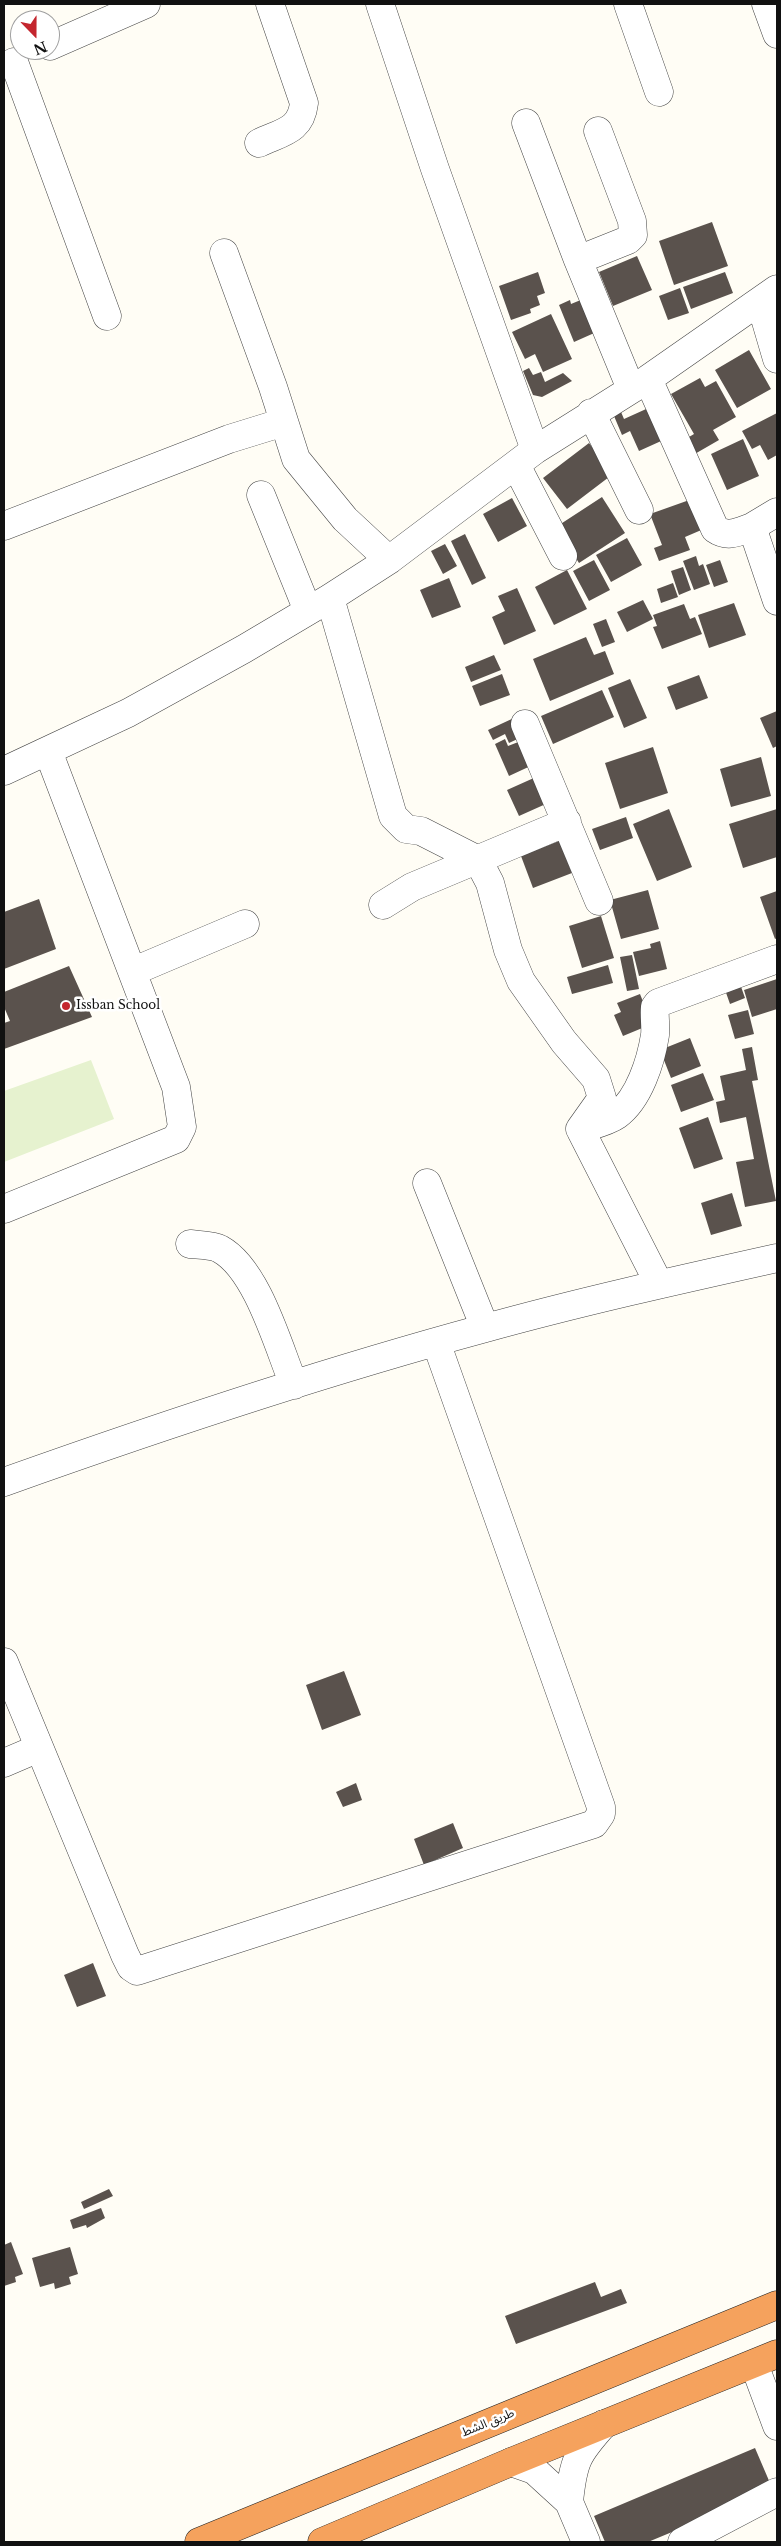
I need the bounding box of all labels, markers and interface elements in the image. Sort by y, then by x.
north arrow [10,10,60,60]
text: N [31,37,50,59]
place label: Issban School [76,999,160,1013]
marker: Issban School [60,1000,72,1012]
street label: طريق الشط [460,2406,516,2440]

